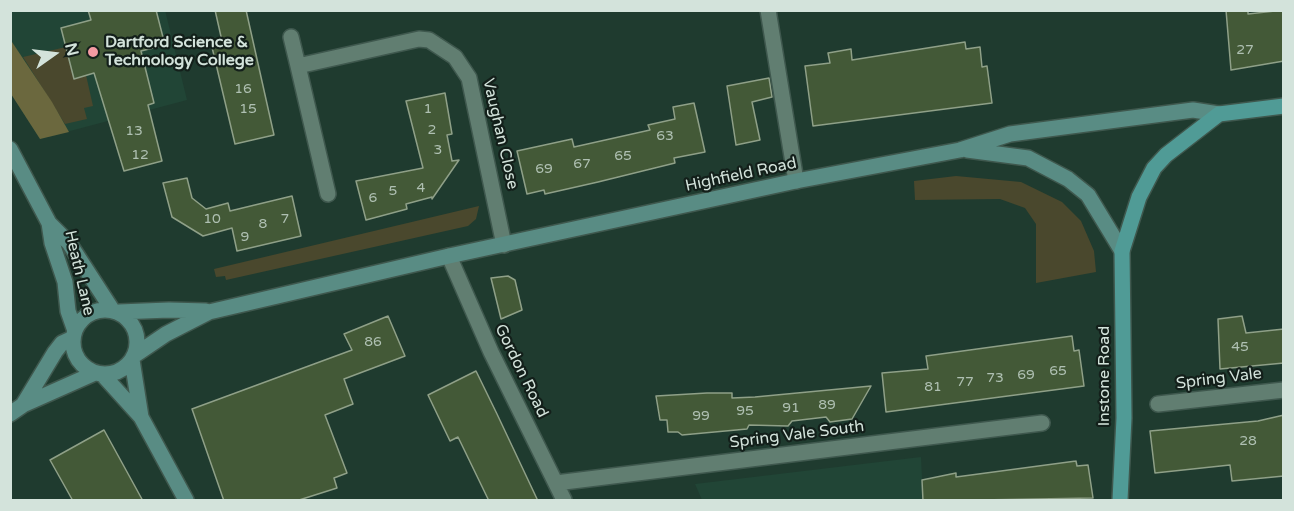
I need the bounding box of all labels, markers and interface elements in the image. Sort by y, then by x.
north arrow [24,24,84,84]
place label: Dartford Science & Technology College [105,33,254,71]
text: N [60,41,83,58]
house number: 27 [1236,42,1254,58]
marker: Dartford Science & Technology College [86,45,100,59]
street label: Vaughan Close [478,77,522,191]
house number: 16 [234,81,252,97]
house number: 15 [239,101,257,117]
house number: 1 [424,101,432,117]
house number: 2 [428,122,436,138]
house number: 13 [125,123,143,139]
house number: 63 [656,128,674,144]
house number: 3 [434,142,442,158]
house number: 12 [131,147,149,163]
house number: 65 [614,148,632,164]
street label: Highfield Road [684,154,798,196]
house number: 67 [573,156,591,172]
house number: 69 [535,161,553,177]
house number: 4 [417,180,425,196]
house number: 5 [389,183,397,199]
house number: 6 [369,190,377,206]
house number: 10 [203,211,221,227]
house number: 7 [281,211,289,227]
house number: 8 [259,216,267,232]
street label: Heath Lane [60,229,98,317]
house number: 9 [241,229,249,245]
street label: Gordon Road [490,321,552,421]
street label: Instone Road [1095,326,1115,426]
house number: 86 [364,334,382,350]
house number: 45 [1231,339,1249,355]
house number: 65 [1049,363,1067,379]
street label: Spring Vale [1175,364,1263,394]
house number: 69 [1017,367,1035,383]
house number: 73 [986,370,1004,386]
house number: 77 [956,374,974,390]
house number: 81 [924,379,942,395]
house number: 89 [818,397,836,413]
house number: 91 [782,400,800,416]
house number: 95 [736,403,754,419]
house number: 99 [692,408,710,424]
street label: Spring Vale South [729,417,865,453]
house number: 28 [1239,433,1257,449]

